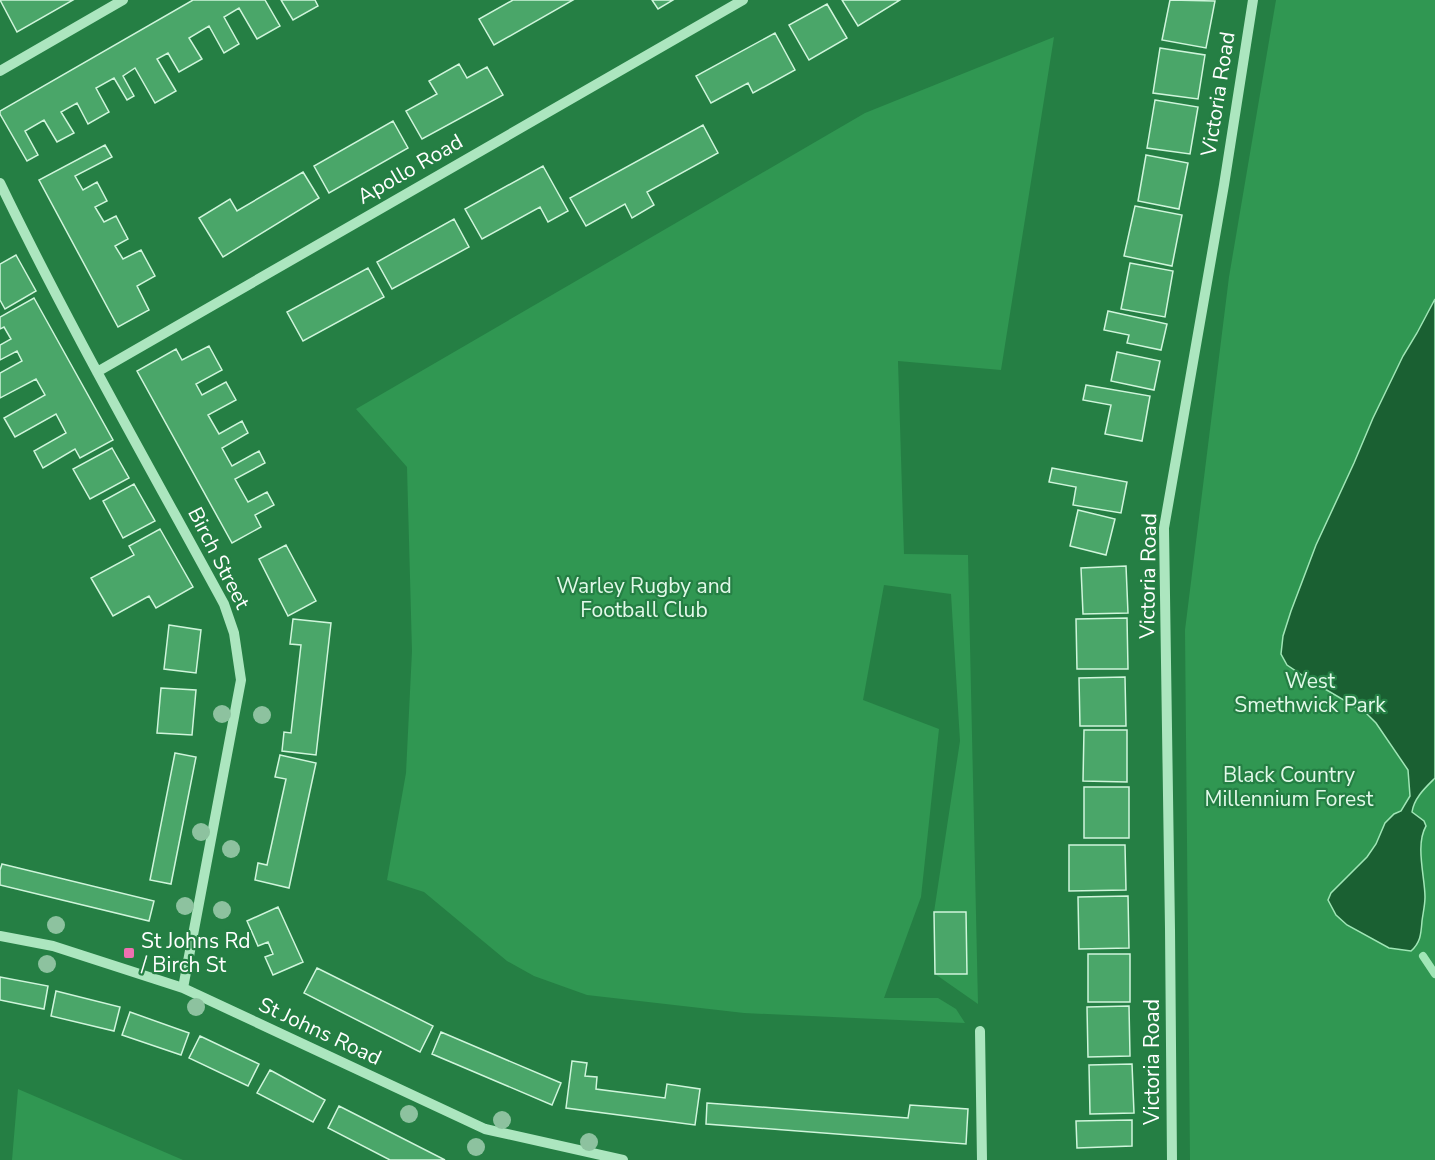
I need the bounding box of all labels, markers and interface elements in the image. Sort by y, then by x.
street label: Victoria Road [1194,30,1242,159]
street label: Apollo Road [352,128,468,210]
street label: Birch Street [181,502,257,614]
street label: Victoria Road [1133,513,1163,640]
park label: Warley Rugby and Football Club [556,572,732,624]
park label: West Smethwick Park [1234,667,1386,719]
park label: Black Country Millennium Forest [1205,761,1374,813]
place label: St Johns Rd / Birch St [140,927,251,979]
marker: St Johns Rd / Birch St [122,946,136,960]
street label: St Johns Road [254,990,386,1072]
street label: Victoria Road [1138,999,1166,1126]

